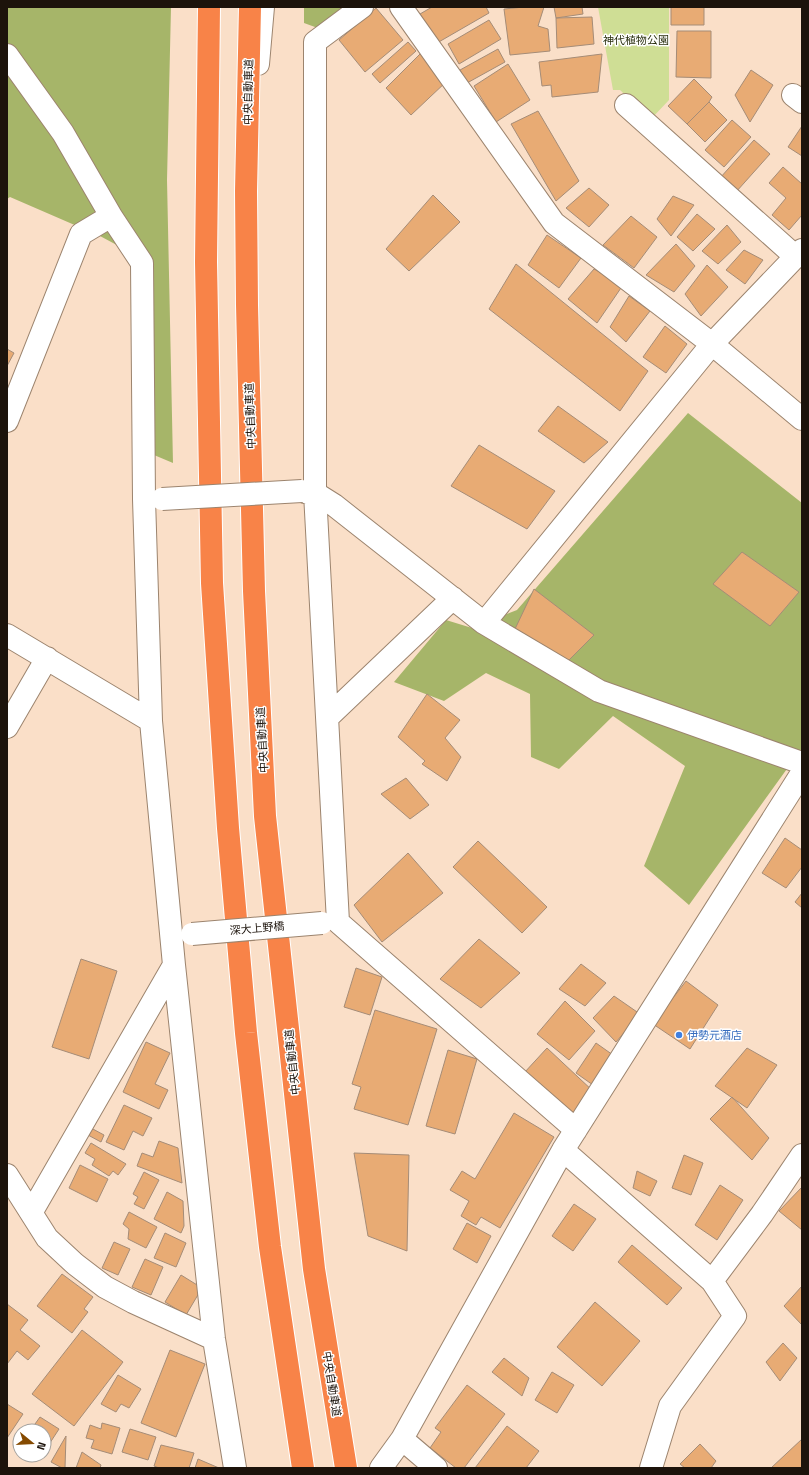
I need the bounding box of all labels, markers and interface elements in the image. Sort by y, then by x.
park label: 神代植物公園 [603,32,669,48]
street label: 中央自動車道 [239,59,257,125]
street label: 中央自動車道 [241,383,259,449]
street label: 中央自動車道 [252,707,272,773]
street label: 深大上野橋 [229,918,285,938]
place label: 伊勢元酒店 [687,1027,742,1043]
street label: 中央自動車道 [281,1028,303,1096]
marker: 伊勢元酒店 [674,1030,684,1040]
street label: 中央自動車道 [319,1350,345,1418]
north arrow [12,1423,52,1463]
text: N [33,1440,50,1452]

